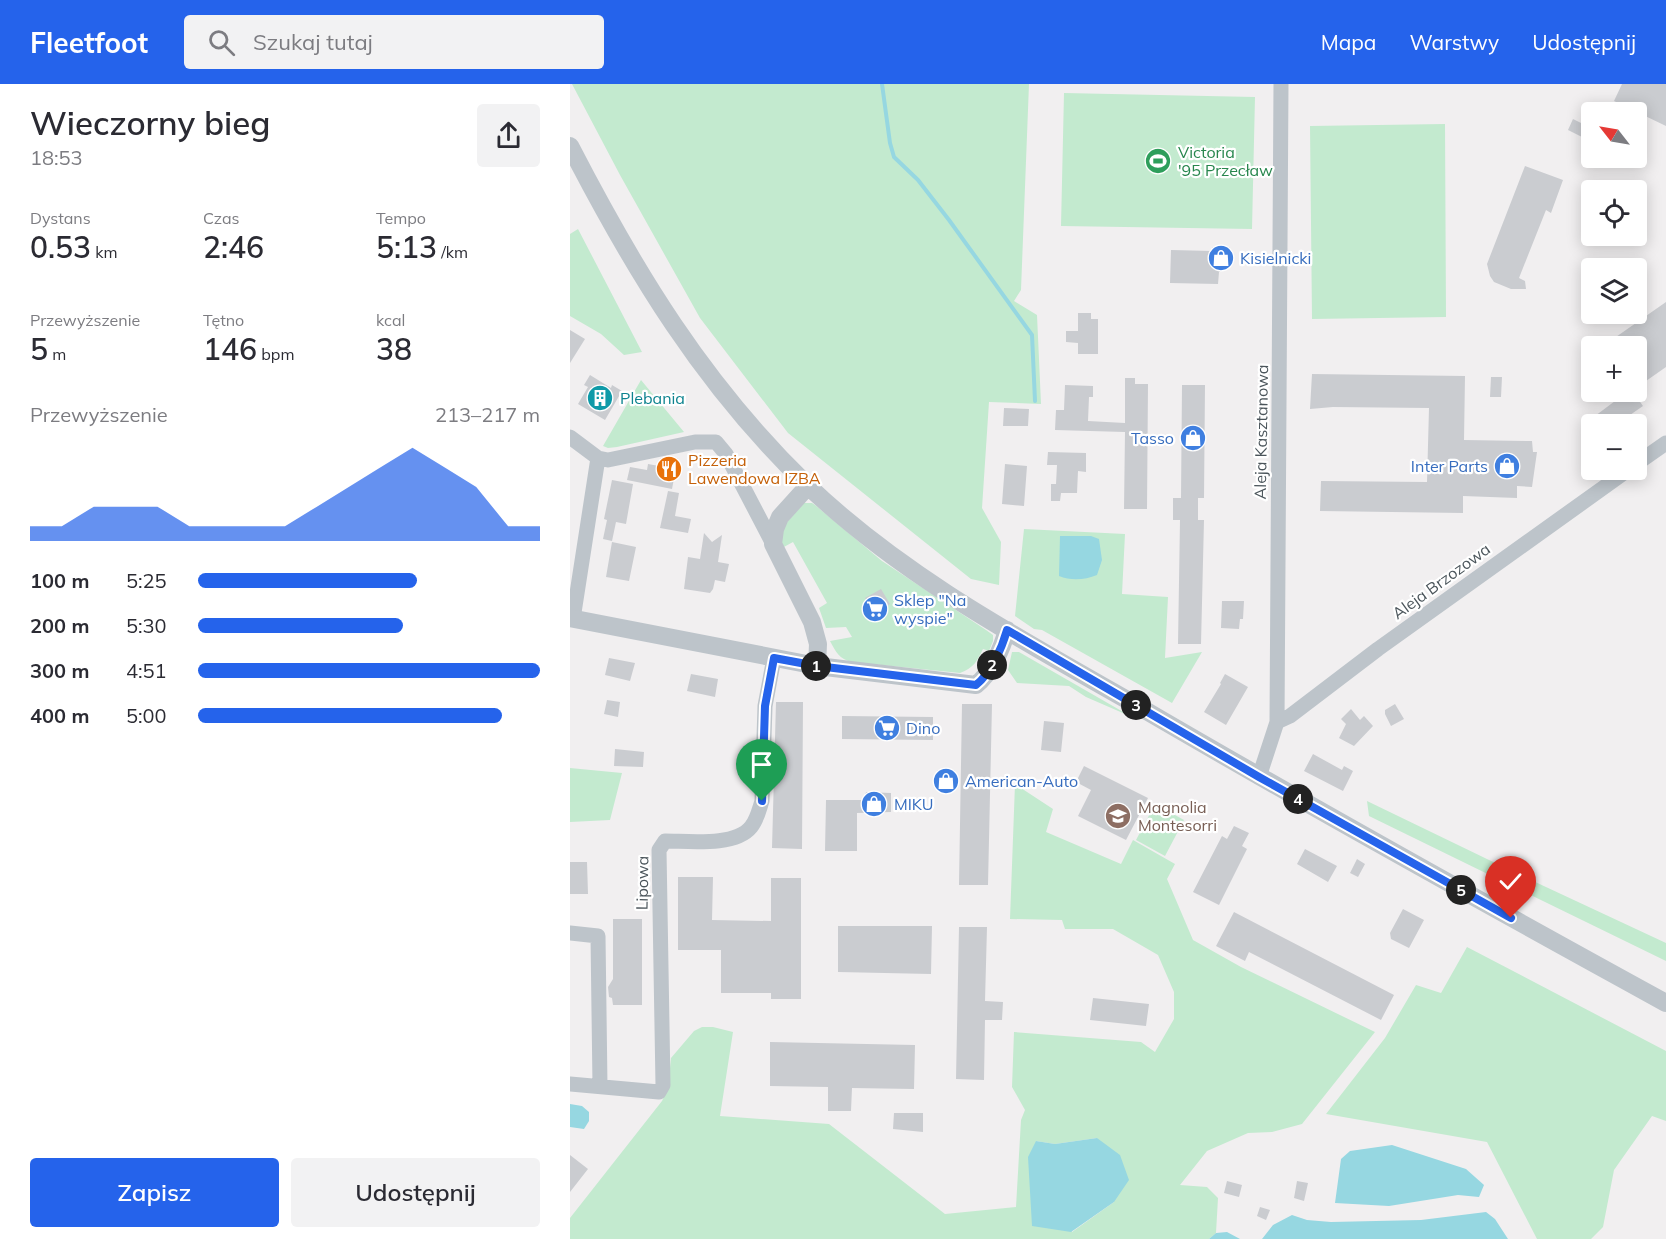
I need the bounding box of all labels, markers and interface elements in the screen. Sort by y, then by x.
search box [184,15,604,69]
text: Fleetfoot [30,25,148,60]
icon: search [205,26,238,59]
text: Szukaj tutaj [253,28,373,56]
text: Mapa [1321,29,1376,55]
text: Warstwy [1409,29,1499,55]
text: Udostępnij [1532,29,1636,55]
text: Wieczorny bieg [30,102,270,143]
north arrow [1581,102,1647,168]
map controls [1581,102,1647,480]
button: share [477,104,540,167]
place label: Victoria '95 Przecław [1178,142,1273,180]
text: 18:53 [30,145,83,170]
sports icon: Victoria '95 Przecław [1143,146,1173,176]
button: locate [1581,180,1647,246]
text: Dystans [30,208,91,228]
text: Czas [203,208,239,228]
text: Tempo [376,208,426,228]
text: 0.53 [30,228,91,266]
text: 2:46 [203,228,264,266]
text: 5:13 [376,228,437,266]
text: km [91,242,118,262]
text: /km [437,242,468,262]
shop icon: Kisielnicki [1206,243,1236,273]
place label: Kisielnicki [1240,248,1311,268]
button: layers [1581,258,1647,324]
text: Przewyższenie [30,310,140,330]
text: Tętno [203,310,244,330]
text: kcal [376,310,405,330]
text: 5 [30,330,48,368]
text: 146 [203,330,257,368]
text: 38 [376,330,412,368]
button: + [1581,336,1647,402]
text: m [48,344,66,364]
text: bpm [257,344,294,364]
street label: Aleja Kasztanowa [1250,364,1272,500]
building icon: Plebania [585,383,615,413]
place label: Plebania [620,388,685,408]
text: Przewyższenie [30,402,168,427]
text: 213–217 m [435,402,540,427]
button: − [1581,414,1647,480]
shop icon: Tasso [1178,423,1208,453]
place label: Tasso [1131,428,1174,448]
place label: Pizzeria Lawendowa IZBA [688,450,821,488]
shop icon: Inter Parts [1492,451,1522,481]
restaurant icon: Pizzeria Lawendowa IZBA [654,454,684,484]
place label: Inter Parts [1411,456,1488,476]
street label: Aleja Brzozowa [1388,539,1494,623]
text: 100 m [30,568,89,593]
text: 5:25 [126,568,167,593]
place label: Sklep "Na wyspie" [894,590,966,628]
supermarket icon: Sklep "Na wyspie" [860,594,890,624]
text: 200 m [30,613,89,638]
text: 5:30 [126,613,167,638]
pin: 2 [977,650,1007,680]
pin: 1 [801,651,831,681]
text: 2 [987,655,997,675]
text: 1 [811,656,821,676]
text: 300 m [30,658,89,683]
text: 4:51 [126,658,167,683]
pin: 3 [1121,690,1151,720]
text: 3 [1131,695,1141,715]
text: 400 m [30,703,89,728]
text: 5:00 [126,703,167,728]
supermarket icon: Dino [872,713,902,743]
place label: Dino [906,718,940,738]
pin [736,739,787,801]
icon: arrive [745,748,778,781]
shop icon: American-Auto [931,766,961,796]
place label: American-Auto [965,771,1078,791]
pin: 4 [1283,784,1313,814]
shop icon: MIKU [859,789,889,819]
text: 4 [1293,789,1303,809]
place label: MIKU [894,794,934,814]
place label: Magnolia Montesorri [1138,797,1217,835]
school or university icon: Magnolia Montesorri [1103,801,1133,831]
street label: Lipowa [632,856,652,910]
pin [1485,856,1536,918]
icon: check [1494,865,1527,898]
pin: 5 [1446,875,1476,905]
text: 5 [1456,880,1466,900]
button: Zapisz [30,1158,279,1227]
button: Udostępnij [291,1158,540,1227]

